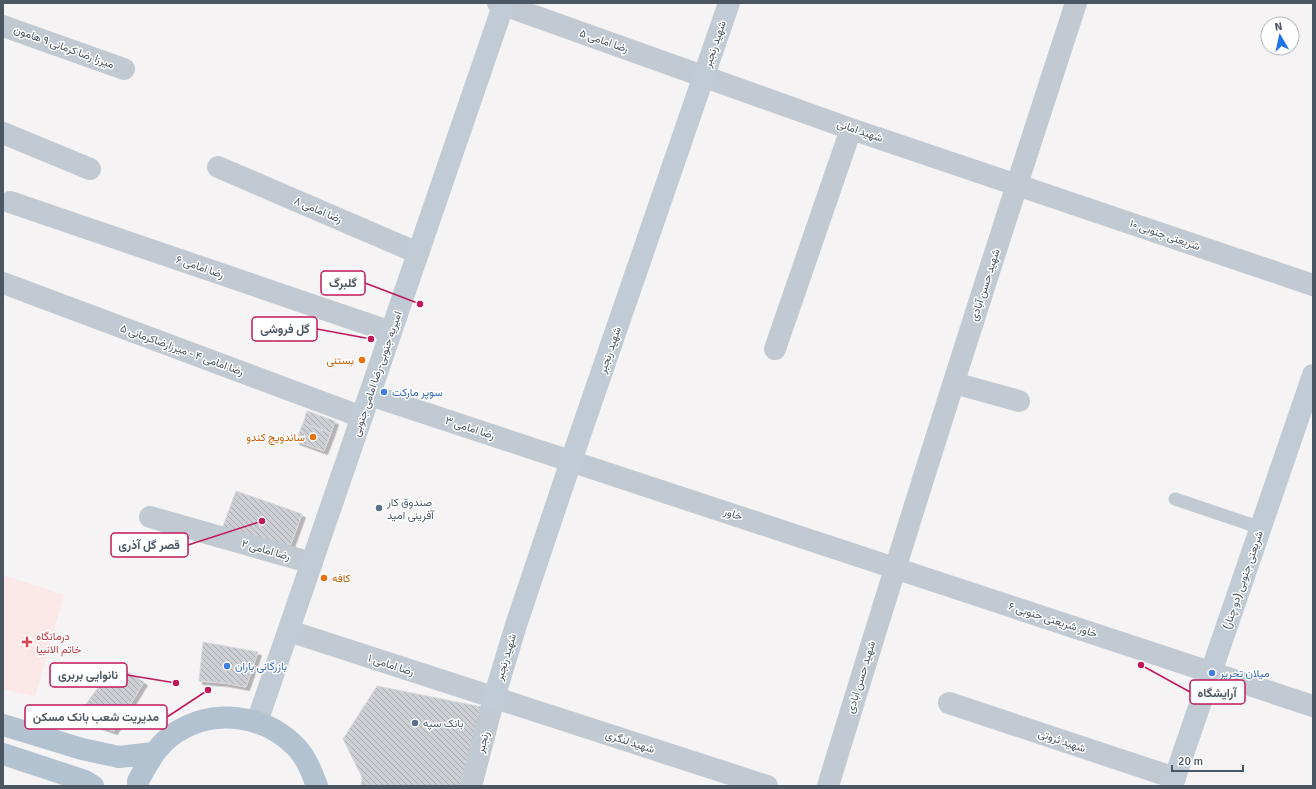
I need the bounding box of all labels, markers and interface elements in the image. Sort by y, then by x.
north arrow [1260,16,1300,56]
street label: شهید رنجبر [701,19,729,70]
text: N [1274,20,1283,34]
street label: میرزا رضا کرمانی ۹ هامون [12,23,116,71]
street label: رضا امامی ۵ [578,27,630,55]
street label: شهید امانی [835,117,885,145]
street label: رضا امامی ۸ [292,194,344,226]
street label: شریعتی جنوبی ۱۰ [1128,217,1202,253]
street label: شهید حسن آبادی [967,247,1003,323]
street label: رضا امامی ۶ [174,253,226,281]
callout: گلبرگ [321,271,365,295]
text: گلبرگ [329,276,357,291]
street label: امیریه جنوبی-رضا امامی جنوبی [349,310,405,438]
callout: گل فروشی [252,317,317,341]
street label: رضا امامی ۴ - میرزارضاکرمانی ۵ [119,322,246,378]
text: گل فروشی [260,322,310,337]
street label: شهید رنجبر [596,325,624,376]
place label: بستنی [326,354,354,367]
marker: بستنی [357,355,367,365]
place label: سوپر مارکت [392,386,443,400]
marker: سوپر مارکت [379,387,389,397]
street label: رضا امامی ۳ [443,414,497,442]
place label: ساندویچ کندو [246,431,305,445]
marker: ساندویچ کندو [308,432,318,442]
place label: صندوق کار آفرینی امید [386,496,435,522]
marker: صندوق کار آفرینی امید [374,503,384,513]
street label: خاور [721,505,744,523]
street label: شریعتی جنوبی (دو چنار) [1220,529,1267,631]
callout: قصر گل آذری [111,533,188,557]
street label: رضا امامی ۲ [240,537,292,563]
text: قصر گل آذری [118,538,180,553]
place label: کافه [332,572,351,585]
marker: کافه [319,573,329,583]
street label: خاور شریعتی جنوبی ۶ [1007,600,1099,640]
place label: درمانگاه خاتم الانبیا [36,630,82,657]
street label: شهید رنجبر [492,632,519,683]
marker: درمانگاه خاتم الانبیا [21,636,33,648]
street label: شهید حسن ابادی [844,639,878,715]
street label: رضا امامی ۱ [366,651,416,679]
place label: بازرگانی باران [235,660,287,673]
marker: بازرگانی باران [222,661,232,671]
callout: نانوایی بربری [50,663,127,687]
place label: میلان تحریر [1219,667,1270,680]
text: نانوایی بربری [58,668,119,683]
marker: میلان تحریر [1207,668,1217,678]
callout: آرایشگاه [1190,680,1245,704]
text: آرایشگاه [1198,686,1237,701]
callout: مدیریت شعب بانک مسکن [25,705,167,729]
text: مدیریت شعب بانک مسکن [33,710,160,725]
place label: بانک سپه [423,717,463,731]
marker: بانک سپه [410,718,420,728]
street label: شهید ثروتی [1037,727,1088,755]
street label: شهید لنگری [604,728,657,756]
street label: رنجبر [474,730,492,755]
scale bar [1172,747,1243,773]
text: 20 m [1178,754,1203,769]

